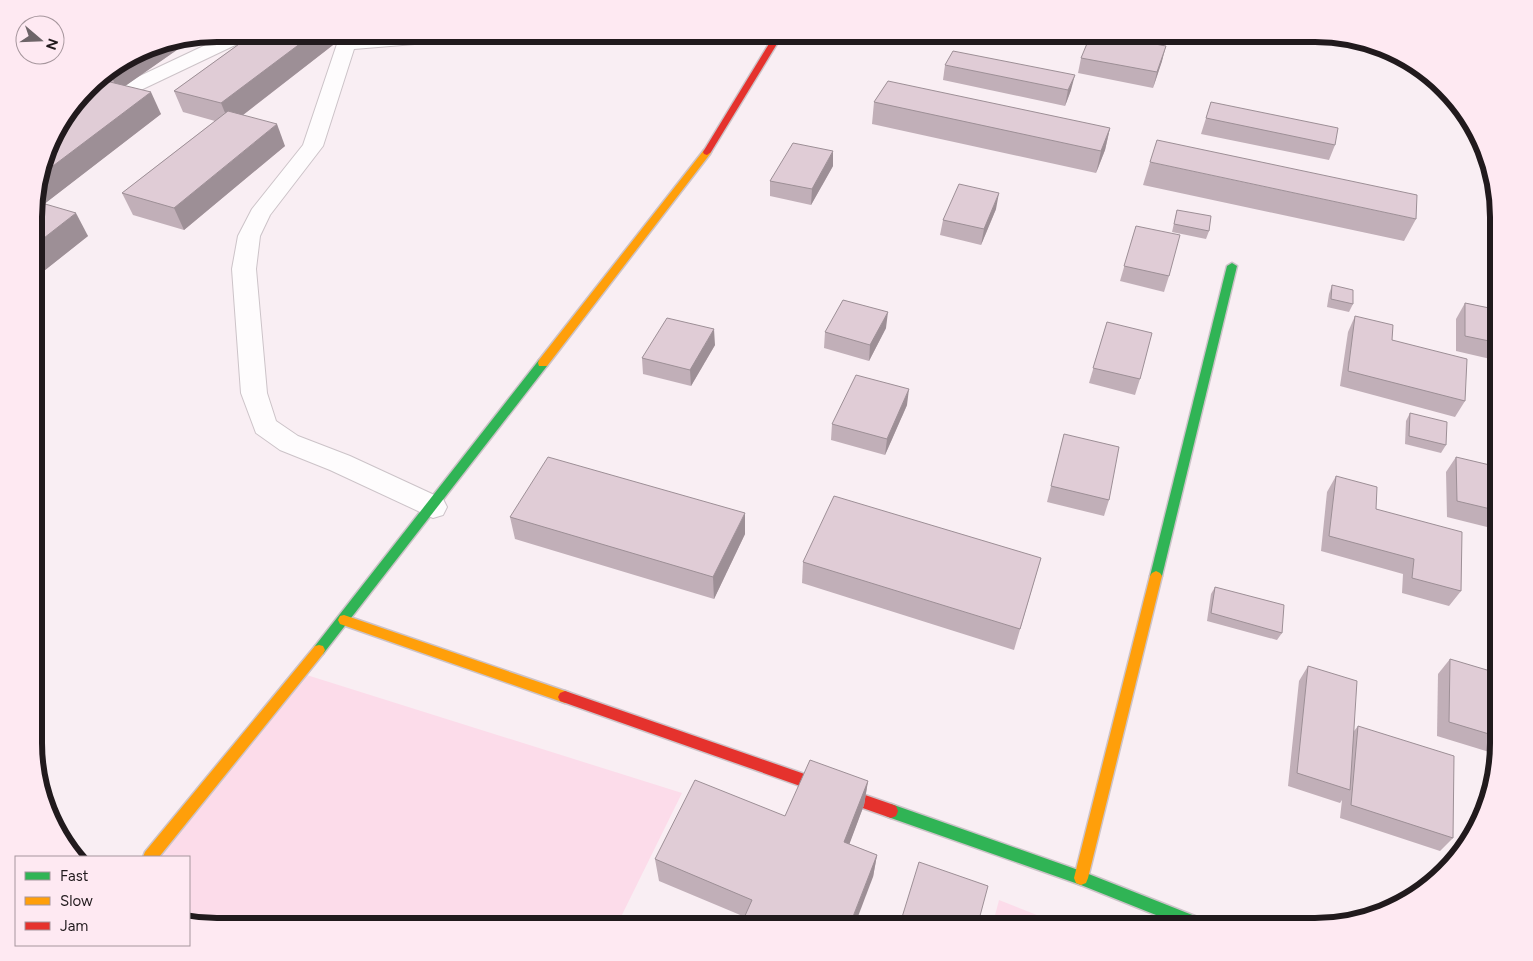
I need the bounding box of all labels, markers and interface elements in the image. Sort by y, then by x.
north arrow [15,15,65,65]
text: N [42,36,62,52]
legend [15,856,190,946]
text: Fast [60,867,89,885]
text: Slow [60,892,93,910]
text: Jam [60,917,88,935]

